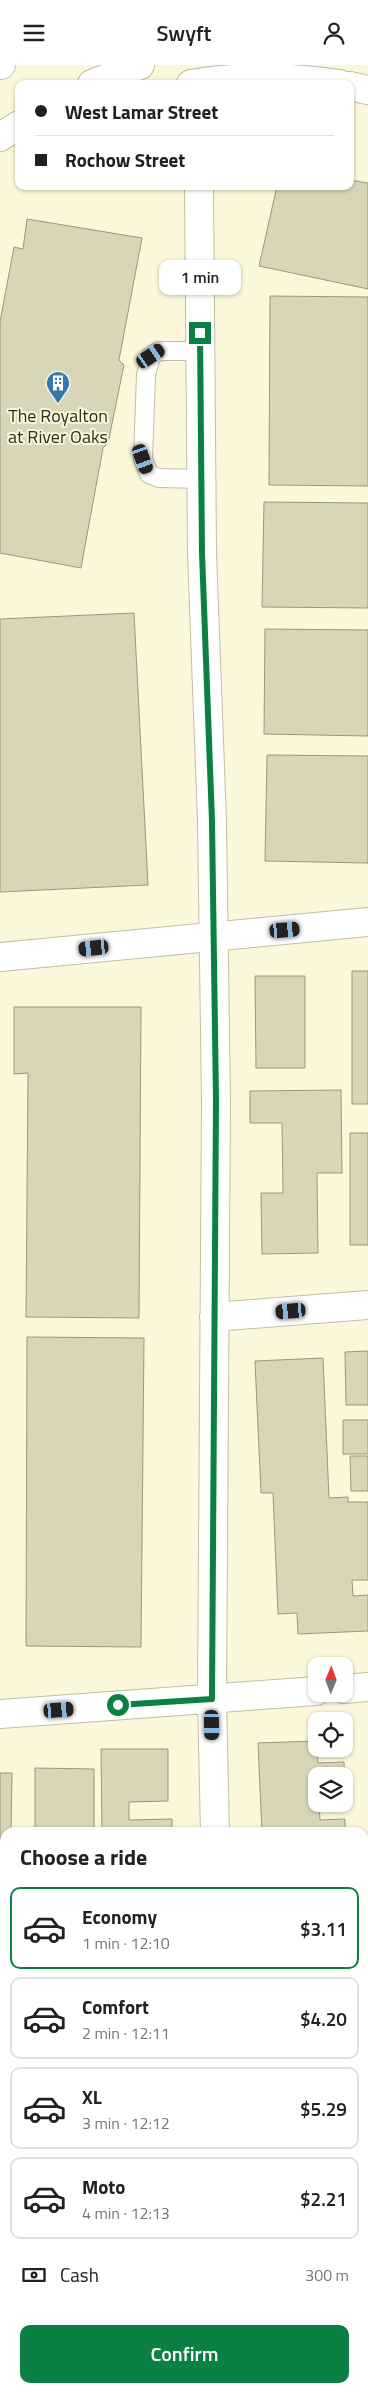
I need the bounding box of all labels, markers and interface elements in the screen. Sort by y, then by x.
text: Swyft [157,16,211,50]
icon: menu [20,19,48,47]
icon: person [320,19,348,47]
text: West Lamar Street [65,97,218,126]
text: Rochow Street [65,145,185,174]
callout: 1 min [159,261,241,295]
text: 1 min [181,265,219,289]
route end [189,322,211,344]
car [134,341,167,371]
building icon: The Royalton at River Oaks [45,370,71,404]
place label: The Royalton at River Oaks [8,402,108,450]
car [130,442,155,476]
car [269,921,300,939]
car [78,939,109,957]
car [275,1302,306,1320]
north arrow [308,1657,352,1703]
map controls [308,1657,353,1812]
route start [107,1694,129,1716]
car [43,1701,74,1719]
car [204,1710,219,1740]
button: locate [308,1712,353,1757]
button: layers [308,1767,353,1812]
text: Choose a ride [20,1840,147,1874]
text: Economy [82,1902,157,1931]
icon: car [22,1906,67,1951]
text: $3.11 [300,1914,347,1943]
text: 1 min · 12:10 [82,1931,170,1955]
text: Comfort [82,1992,149,2021]
icon: car [22,1996,67,2041]
text: $4.20 [300,2004,347,2033]
text: 2 min · 12:11 [82,2021,170,2045]
text: XL [82,2082,102,2111]
icon: car [22,2086,67,2131]
text: $5.29 [300,2094,347,2123]
text: 3 min · 12:12 [82,2111,170,2135]
text: Moto [82,2172,125,2201]
icon: car [22,2176,67,2221]
text: $2.21 [300,2184,347,2213]
text: 4 min · 12:13 [82,2201,170,2225]
text: Cash [60,2260,99,2289]
icon: cash [20,2261,48,2289]
text: 300 m [305,2263,349,2287]
button: Confirm [20,2325,349,2383]

